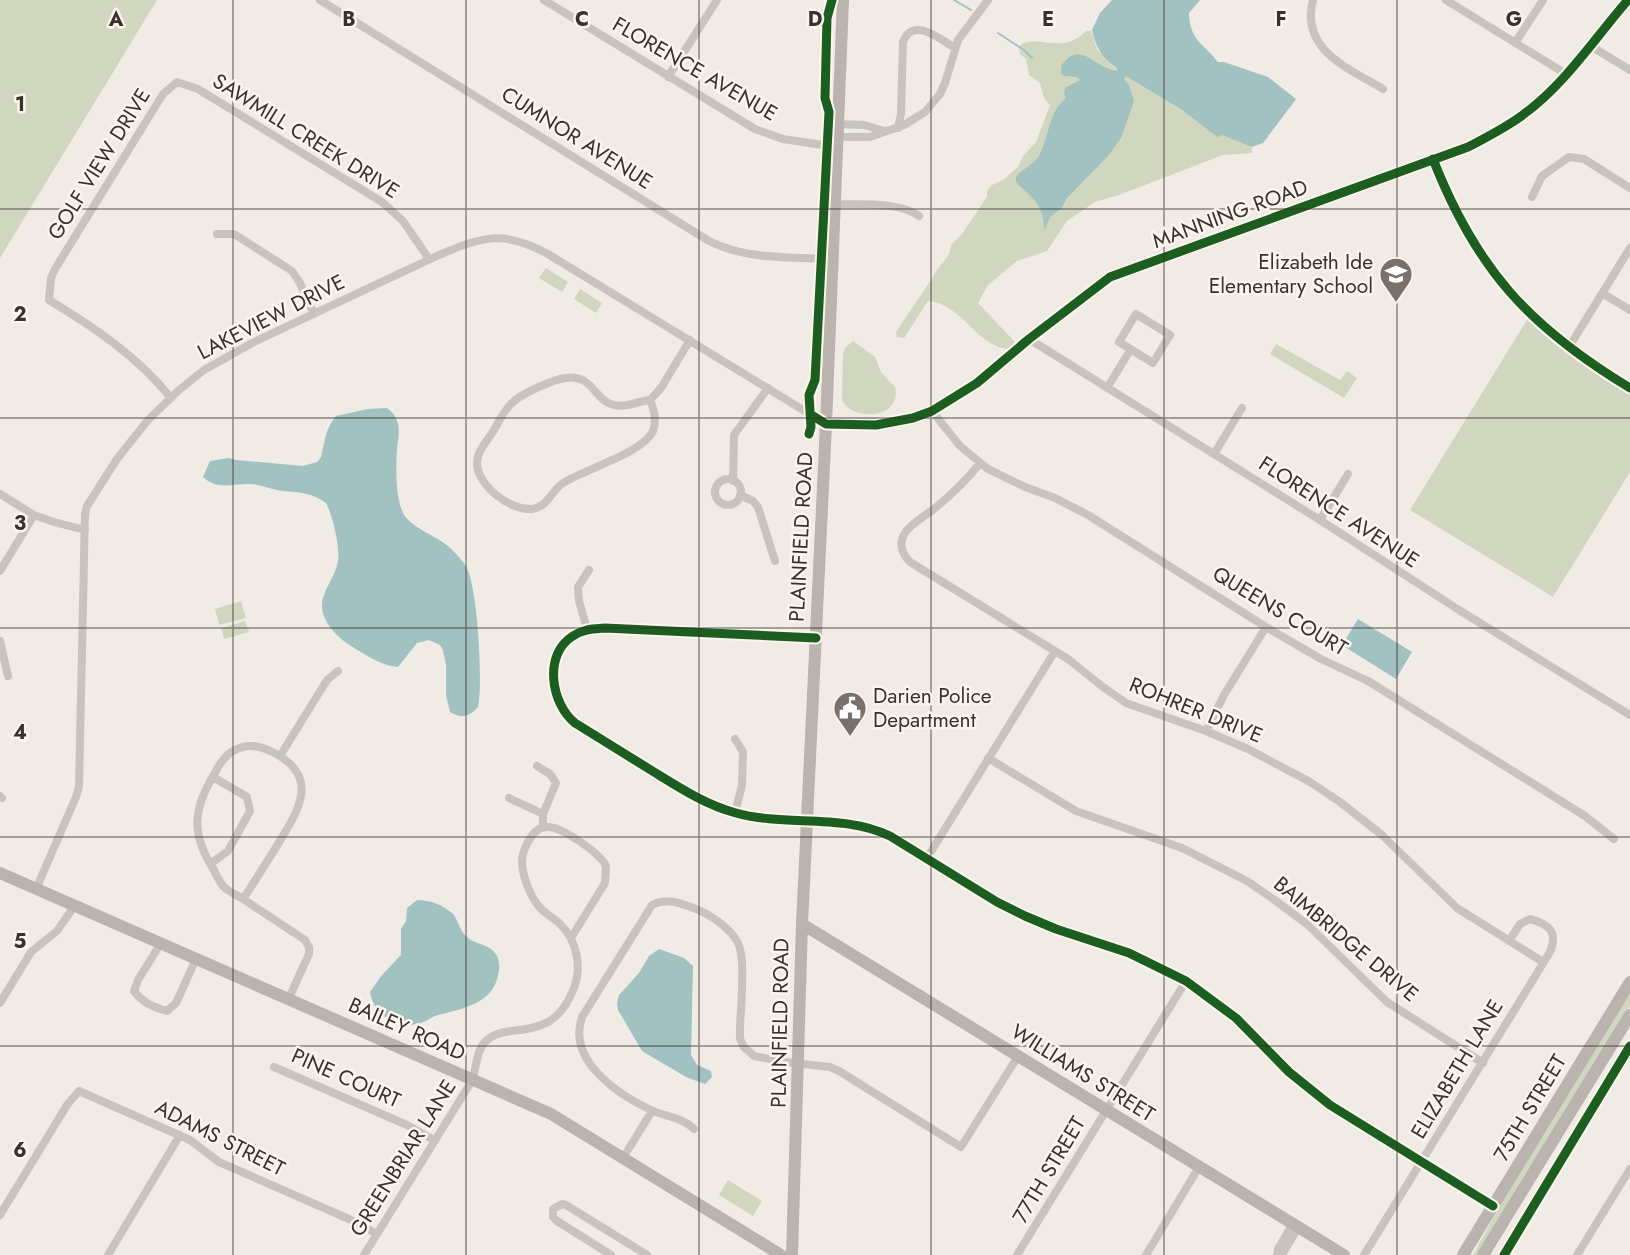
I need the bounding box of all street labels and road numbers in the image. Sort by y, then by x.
street label: FLORENCE AVENUE [607,10,783,128]
street label: SAWMILL CREEK DRIVE [207,66,405,206]
street label: CUMNOR AVENUE [495,79,659,197]
street label: GOLF VIEW DRIVE [40,83,158,245]
street label: MANNING ROAD [1148,172,1312,256]
street label: LAKEVIEW DRIVE [192,267,350,367]
street label: FLORENCE AVENUE [1253,449,1425,575]
street label: PLAINFIELD ROAD [782,451,820,623]
street label: QUEENS COURT [1207,559,1353,663]
street label: ROHRER DRIVE [1125,670,1267,750]
street label: BAIMBRIDGE DRIVE [1267,869,1425,1009]
street label: PLAINFIELD ROAD [764,938,796,1108]
street label: BAILEY ROAD [344,990,470,1068]
street label: ELIZABETH LANE [1404,994,1510,1144]
street label: WILLIAMS STREET [1005,1017,1161,1129]
street label: PINE COURT [287,1041,405,1115]
street label: 75TH STREET [1486,1049,1574,1167]
street label: GREENBRIAR LANE [343,1074,463,1242]
street label: ADAMS STREET [150,1092,290,1184]
street label: 77TH STREET [1005,1111,1093,1229]

